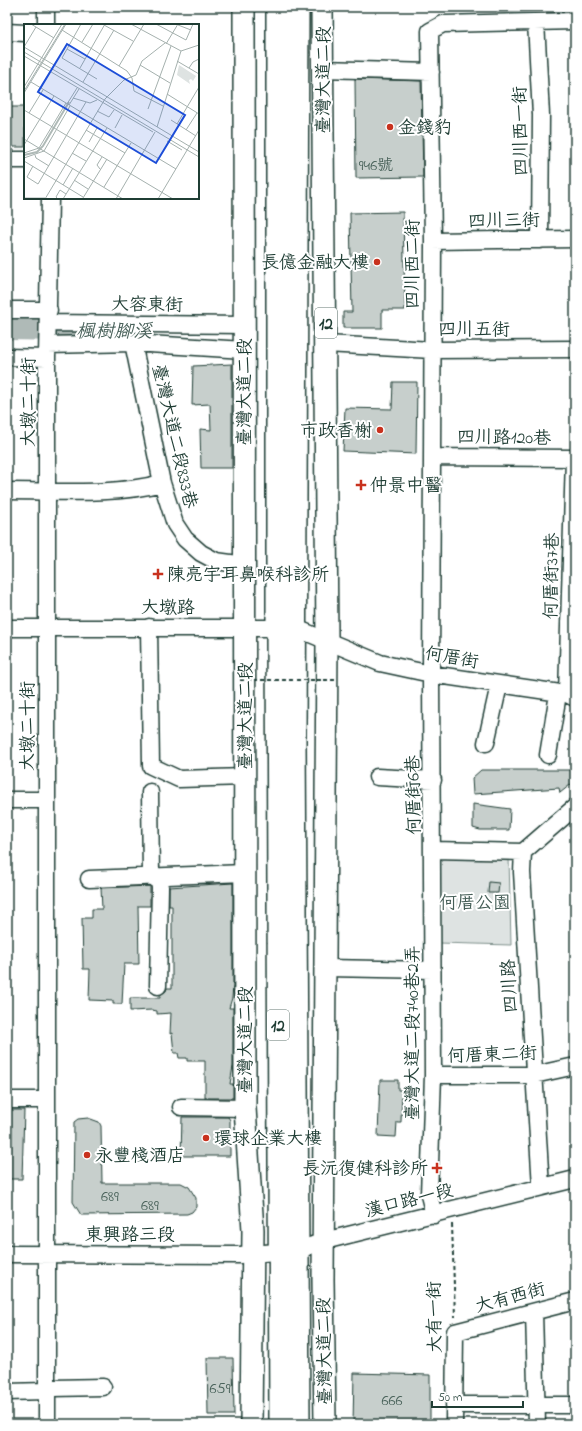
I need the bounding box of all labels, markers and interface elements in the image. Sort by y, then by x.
inset map [24,24,199,199]
street label: 臺灣大道二段 [312,26,338,134]
street label: 四川西一街 [508,86,536,176]
place label: 金錢豹 [398,116,452,142]
marker: 金錢豹 [385,122,395,132]
house number: 946號 [359,154,393,178]
street label: 四川三街 [468,208,540,236]
street label: 四川西二街 [401,219,427,309]
place label: 長億金融大樓 [261,251,369,277]
marker: 長億金融大樓 [372,257,382,267]
street label: 大容東街 [111,292,183,320]
road number: 12 [315,308,337,338]
street label: 四川五街 [438,318,510,344]
water label: 楓樹腳溪 [76,319,153,346]
street label: 臺灣大道二段 [233,338,259,446]
street label: 大墩二十街 [17,357,43,447]
street label: 臺灣大道二段833巷 [144,362,202,511]
place label: 市政香榭 [300,419,372,445]
marker: 市政香榭 [375,425,385,435]
street label: 四川路120巷 [457,425,551,453]
place label: 仲景中醫 [370,474,442,500]
marker: 仲景中醫 [355,479,367,491]
street label: 何厝街37巷 [539,532,567,620]
place label: 陳亮宇耳鼻喉科診所 [167,563,329,589]
marker: 陳亮宇耳鼻喉科診所 [152,568,164,580]
street label: 大墩路 [141,596,195,622]
street label: 何厝街 [423,641,480,676]
street label: 臺灣大道二段 [234,662,260,770]
street label: 大墩二十街 [16,681,42,771]
street label: 何厝街6巷 [401,755,429,835]
park label: 何厝公園 [439,891,511,917]
street label: 臺灣大道二段740巷2弄 [401,945,427,1121]
street label: 四川路 [497,958,525,1014]
street label: 臺灣大道二段 [234,986,260,1094]
road number: 12 [267,1010,289,1040]
street label: 何厝東二街 [447,1041,537,1071]
place label: 環球企業大樓 [214,1127,322,1153]
marker: 環球企業大樓 [201,1133,211,1143]
place label: 永豐棧酒店 [95,1144,185,1170]
marker: 永豐棧酒店 [82,1150,92,1160]
place label: 長沅復健科診所 [302,1157,428,1183]
marker: 長沅復健科診所 [431,1162,443,1174]
street label: 漢口路一段 [363,1178,456,1225]
house number: 689 [101,1185,119,1209]
house number: 689 [141,1194,159,1218]
street label: 東興路三段 [85,1223,175,1249]
street label: 大有西街 [472,1277,549,1321]
street label: 大有一街 [422,1281,450,1353]
street label: 臺灣大道二段 [312,1297,340,1405]
house number: 659 [209,1377,231,1401]
scale bar [432,1383,523,1409]
house number: 666 [381,1389,403,1413]
text: 50 m [438,1389,462,1407]

